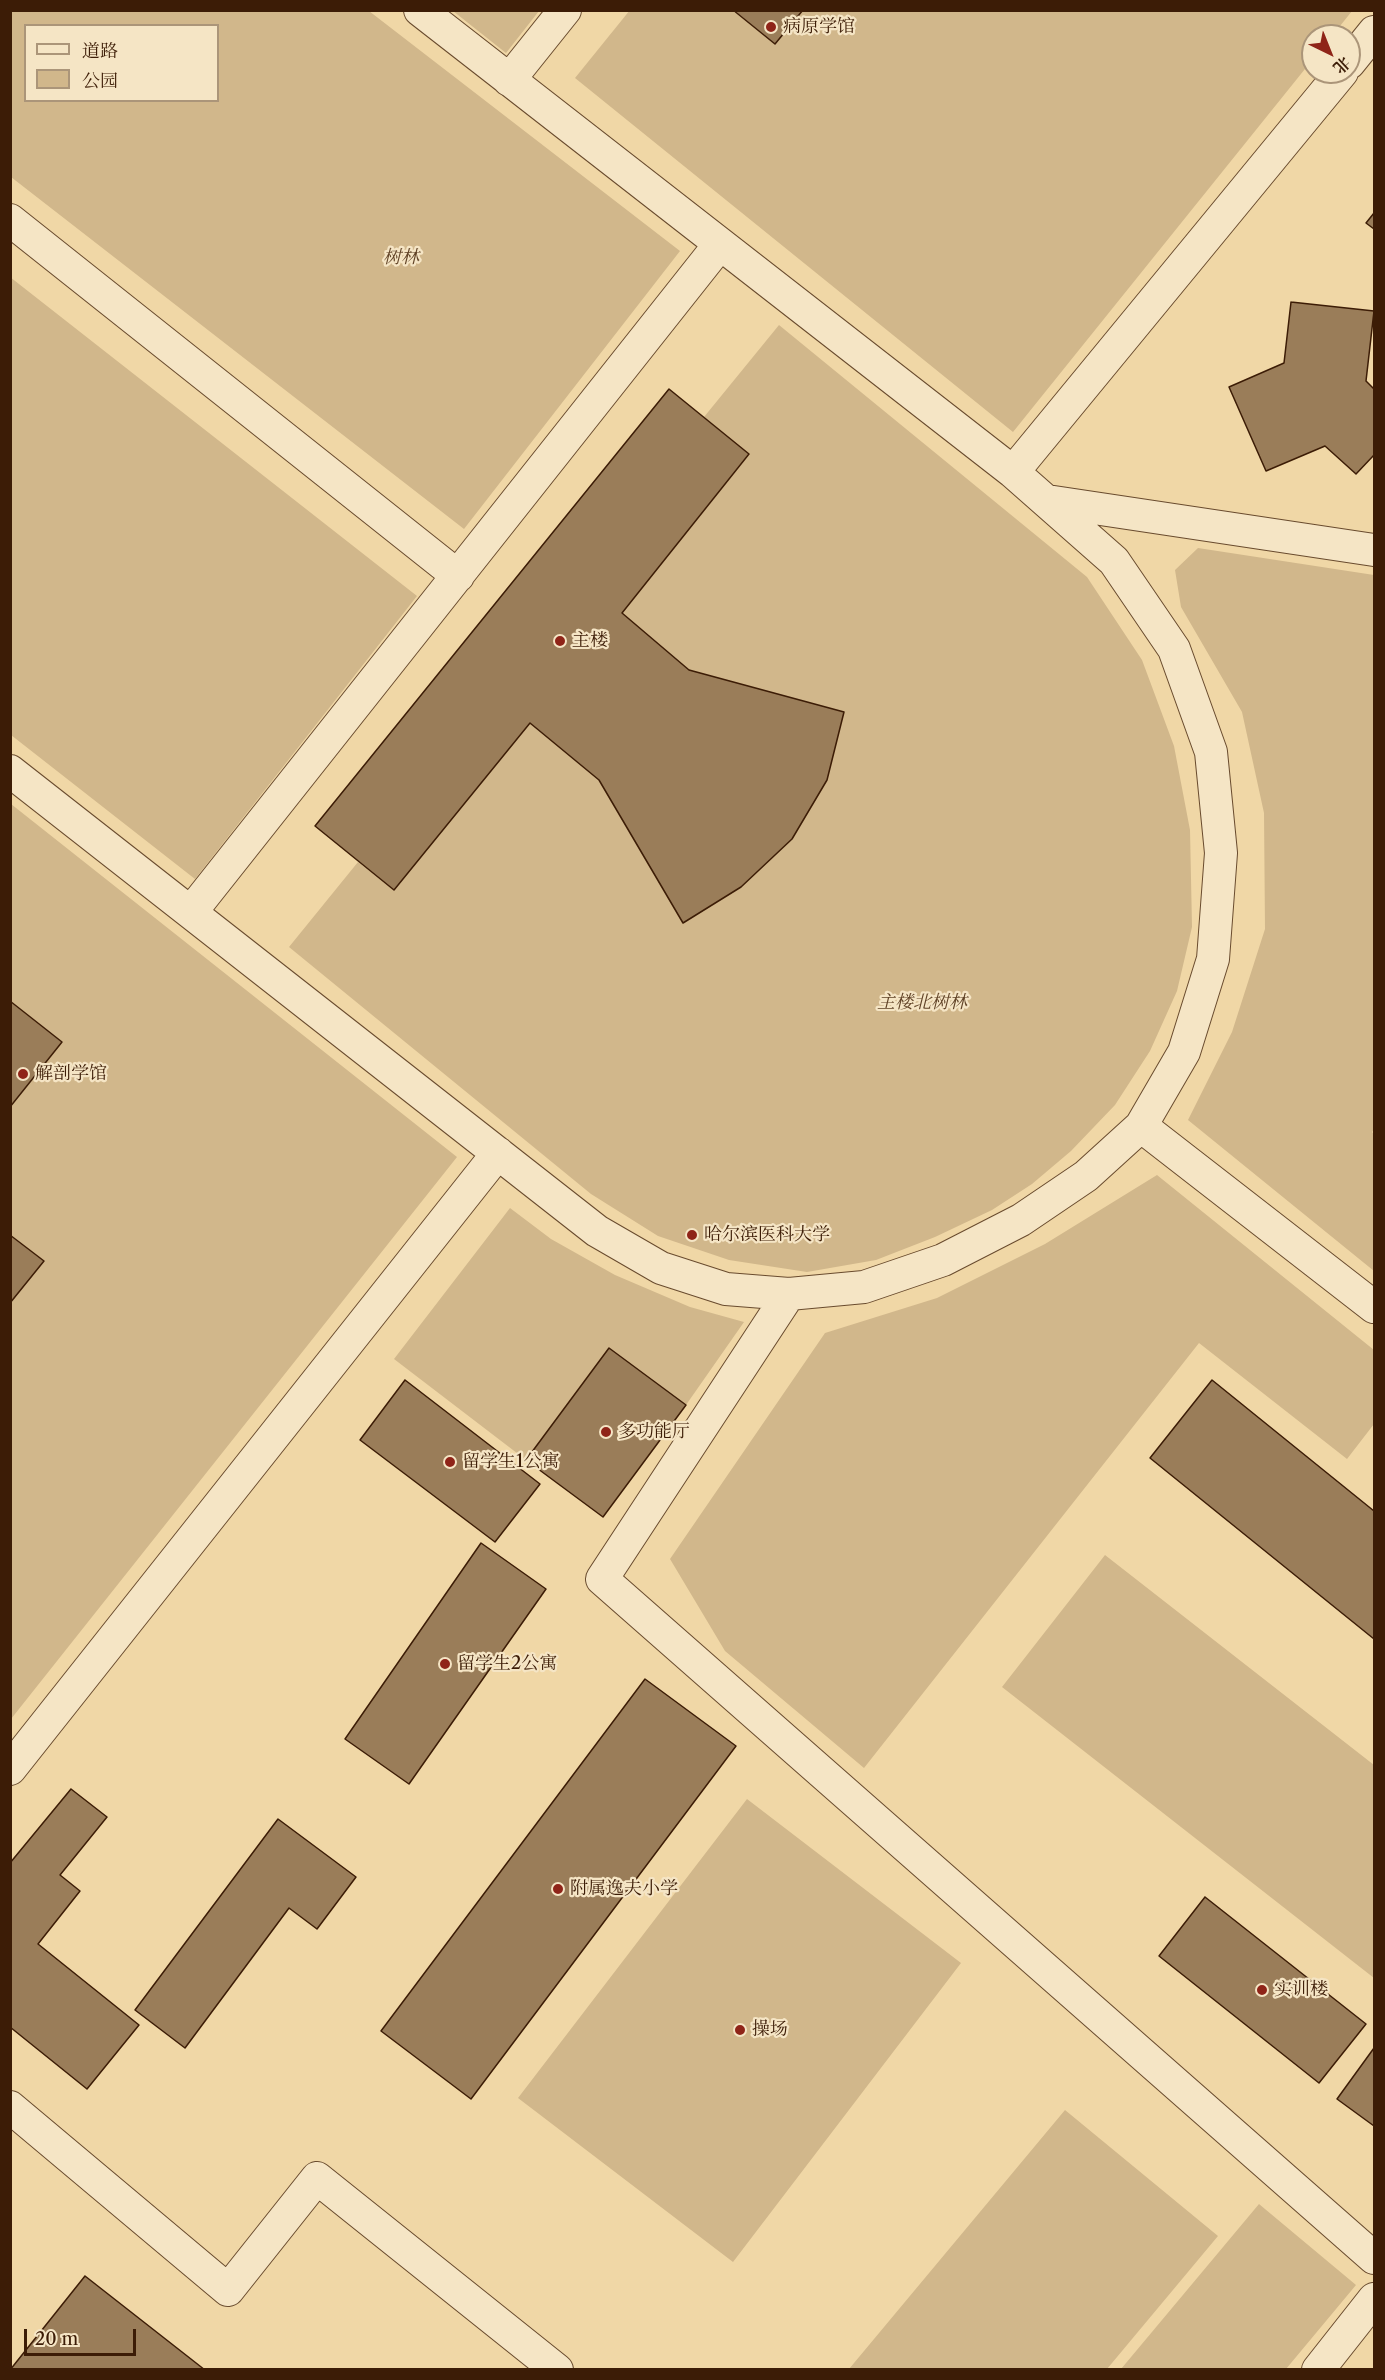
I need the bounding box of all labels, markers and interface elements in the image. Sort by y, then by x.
place label: 病原学馆 [783,16,855,38]
marker: 病原学馆 [764,20,778,34]
legend [24,24,219,102]
north arrow [1301,24,1361,84]
text: 道路 [82,40,118,62]
text: 北 [1329,53,1355,78]
text: 公园 [82,70,118,92]
park label: 树林 [383,247,419,269]
place label: 主楼 [572,630,608,652]
marker: 主楼 [553,634,567,648]
park label: 主楼北树林 [877,992,967,1014]
place label: 解剖学馆 [35,1063,107,1085]
marker: 解剖学馆 [16,1067,30,1081]
place label: 哈尔滨医科大学 [704,1224,830,1246]
marker: 哈尔滨医科大学 [685,1228,699,1242]
place label: 多功能厅 [618,1421,690,1443]
marker: 多功能厅 [599,1425,613,1439]
place label: 留学生1公寓 [462,1451,560,1473]
marker: 留学生1公寓 [443,1455,457,1469]
place label: 留学生2公寓 [457,1653,557,1675]
marker: 留学生2公寓 [438,1657,452,1671]
place label: 附属逸夫小学 [570,1878,678,1900]
marker: 附属逸夫小学 [551,1882,565,1896]
place label: 实训楼 [1274,1979,1328,2001]
marker: 实训楼 [1255,1983,1269,1997]
place label: 操场 [752,2019,788,2041]
marker: 操场 [733,2023,747,2037]
scale bar [27,2317,140,2355]
text: 20 m [35,2328,78,2350]

